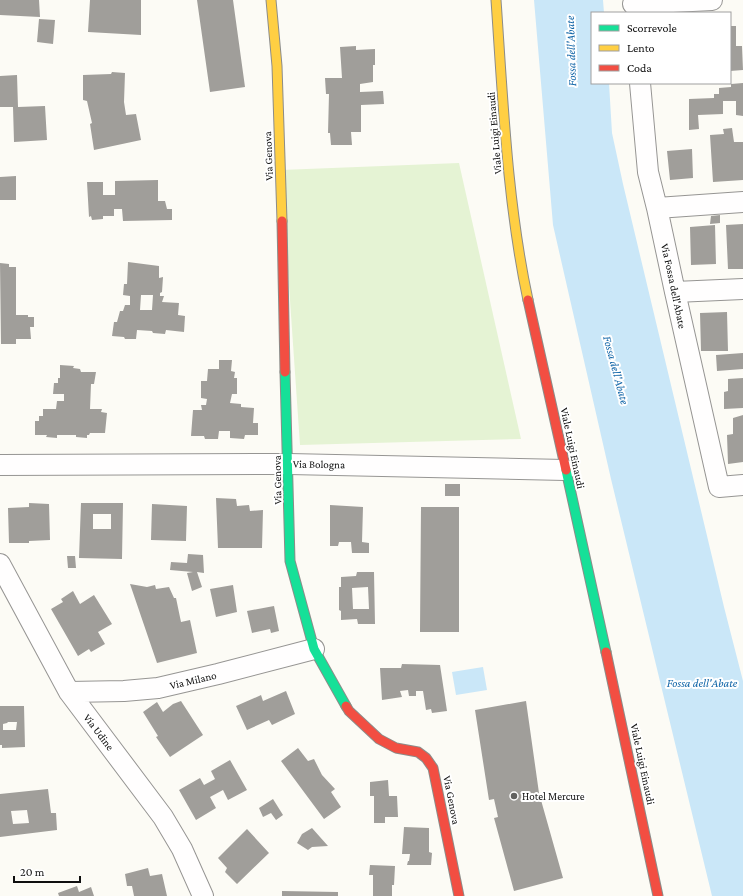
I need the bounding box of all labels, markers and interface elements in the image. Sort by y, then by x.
legend [591,12,731,84]
water label: Fossa dell'Abate [563,15,579,87]
text: Scorrevole [627,21,677,35]
text: Lento [627,41,655,55]
text: Coda [627,61,652,75]
street label: Viale Luigi Einaudi [484,91,505,175]
street label: Via Genova [261,131,275,181]
street label: Via Fossa dell'Abate [659,242,689,330]
water label: Fossa dell'Abate [600,334,632,406]
street label: Viale Luigi Einaudi [558,406,587,490]
street label: Via Genova [271,455,283,505]
street label: Via Bologna [293,458,345,471]
street label: Via Milano [169,669,218,691]
water label: Fossa dell'Abate [667,676,738,690]
street label: Via Udine [81,711,117,753]
street label: Viale Luigi Einaudi [628,722,657,806]
street label: Via Genova [441,775,463,825]
place label: Hotel Mercure [522,790,585,802]
marker: Hotel Mercure [509,791,519,801]
scale bar [14,858,80,884]
text: 20 m [20,865,45,879]

